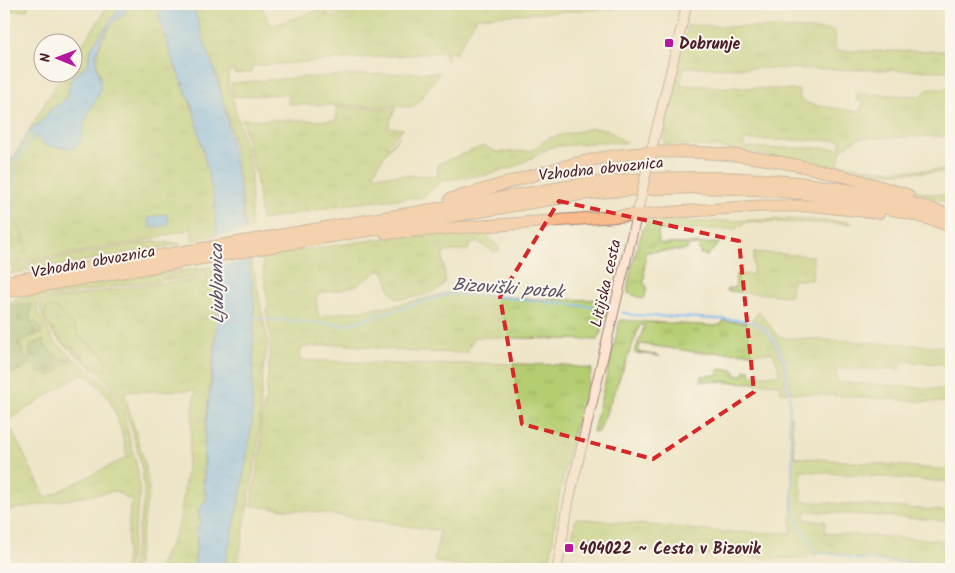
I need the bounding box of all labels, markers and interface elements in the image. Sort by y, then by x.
north arrow [32,32,82,82]
place label: Dobrunje [679,32,741,57]
marker: Dobrunje [663,37,675,49]
text: N [35,53,57,62]
street label: Vzhodna obvoznica [537,151,665,188]
street label: Litijska cesta [584,237,629,330]
street label: Vzhodna obvoznica [29,239,157,286]
water label: Ljubljanica [203,242,234,324]
water label: Bizoviški potok [451,271,567,308]
place label: 404022 ~ Cesta v Bizovik [579,537,762,562]
marker: 404022 ~ Cesta v Bizovik [563,542,575,554]

